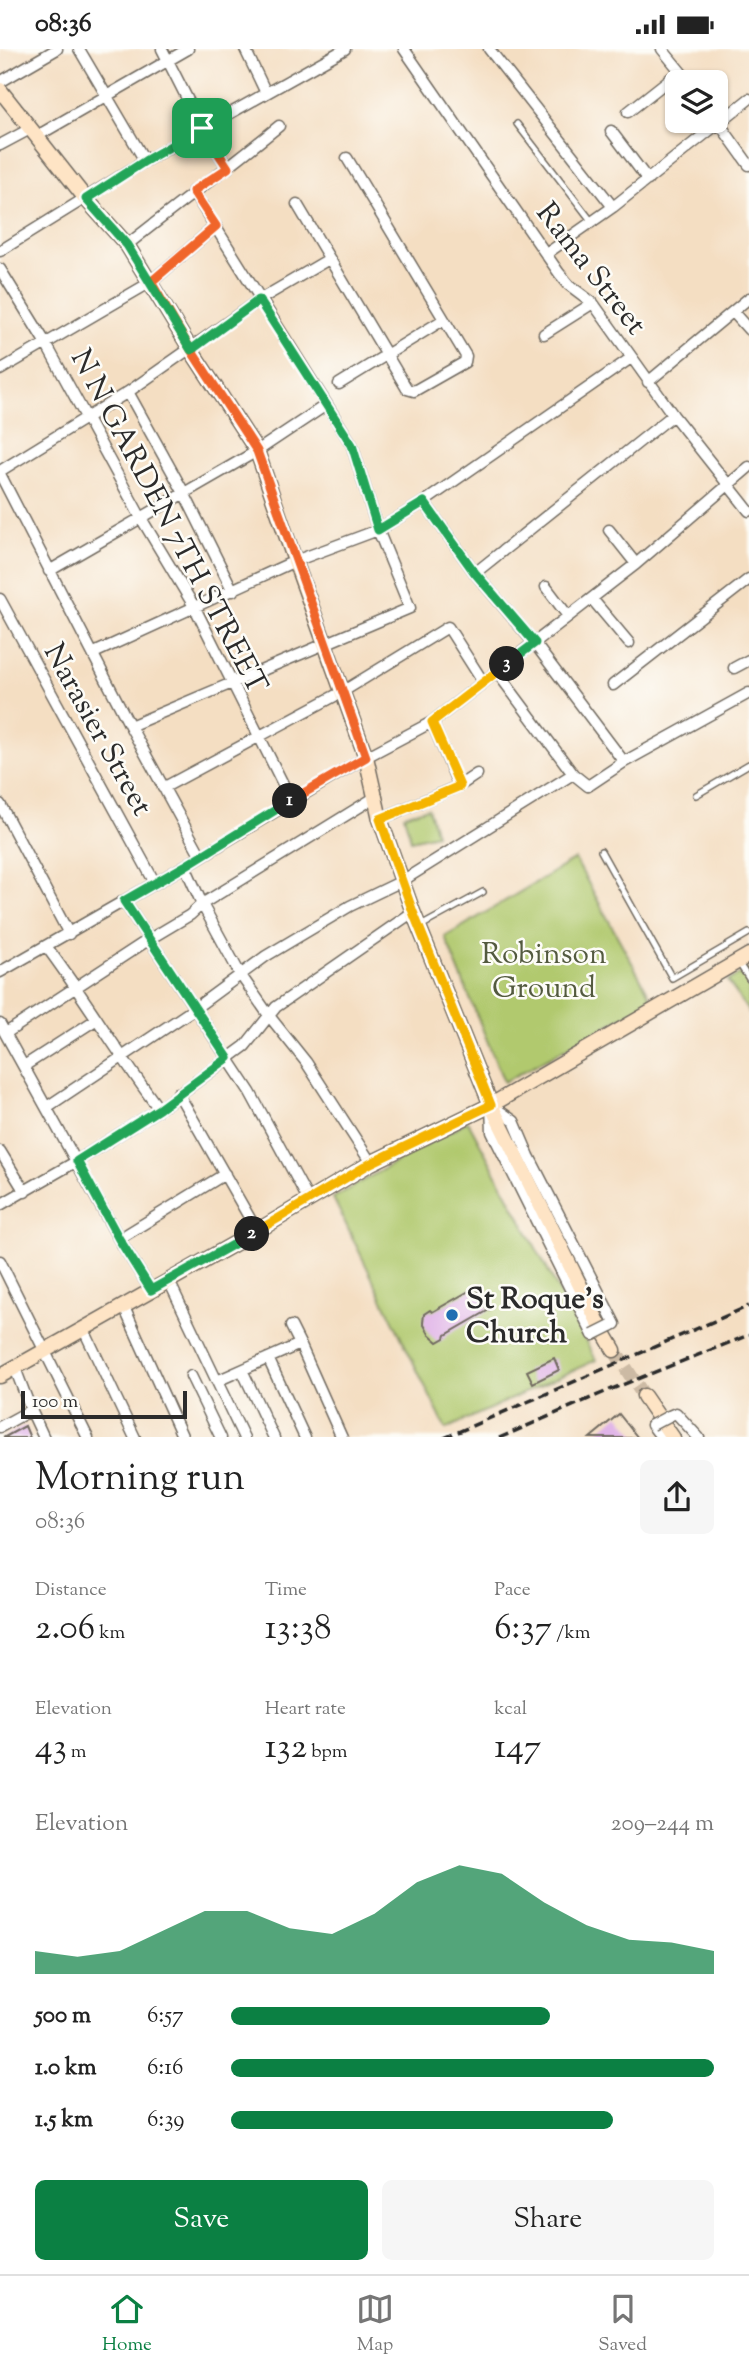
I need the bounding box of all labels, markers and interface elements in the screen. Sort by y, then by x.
text: 08:36 [35,6,92,43]
map controls [665,70,728,133]
button: layers [665,70,728,133]
pin [172,98,232,158]
icon: arrive [183,109,221,147]
street label: Rama Street [524,194,656,345]
street label: N N GARDEN 7TH STREET [58,342,277,702]
street label: Narasier Street [32,636,162,824]
pin: 3 [490,647,524,681]
text: 3 [503,650,510,677]
pin: 1 [272,783,308,819]
text: 1 [286,787,293,814]
park label: Robinson Ground [481,934,607,1011]
pin: 2 [234,1217,270,1251]
text: 2 [247,1220,256,1247]
place label: St Roque's Church [466,1279,604,1356]
marker: St Roque's Church [444,1307,460,1323]
scale bar [21,1388,187,1420]
text: 100 m [32,1389,78,1416]
text: Morning run [35,1453,245,1507]
button: share [640,1460,714,1534]
text: 08:36 [35,1506,85,1539]
text: Distance [35,1577,107,1604]
text: Time [265,1577,307,1604]
text: Pace [494,1577,531,1604]
text: 2.06 [35,1604,95,1655]
text: 13:38 [265,1604,331,1655]
text: 6:37 [494,1604,552,1655]
text: km [95,1620,125,1647]
text: /km [552,1620,591,1647]
text: Elevation [35,1696,112,1723]
text: Heart rate [265,1696,346,1723]
text: kcal [494,1696,527,1723]
text: 43 [35,1723,67,1774]
text: 132 [265,1723,307,1774]
text: 147 [494,1723,541,1774]
text: m [67,1739,87,1766]
text: bpm [307,1739,348,1766]
text: Elevation [35,1808,128,1841]
text: 209–244 m [611,1808,714,1841]
text: 500 m [35,2000,91,2033]
text: 6:57 [147,2000,184,2033]
text: 1.0 km [35,2052,97,2085]
text: 6:16 [147,2052,183,2085]
text: 1.5 km [35,2104,93,2137]
text: 6:39 [147,2104,184,2137]
button: Save [35,2180,368,2260]
button: Share [382,2180,714,2260]
tab: Home [102,2290,152,2359]
tab: Map [356,2290,394,2359]
tab: Saved [598,2290,647,2359]

